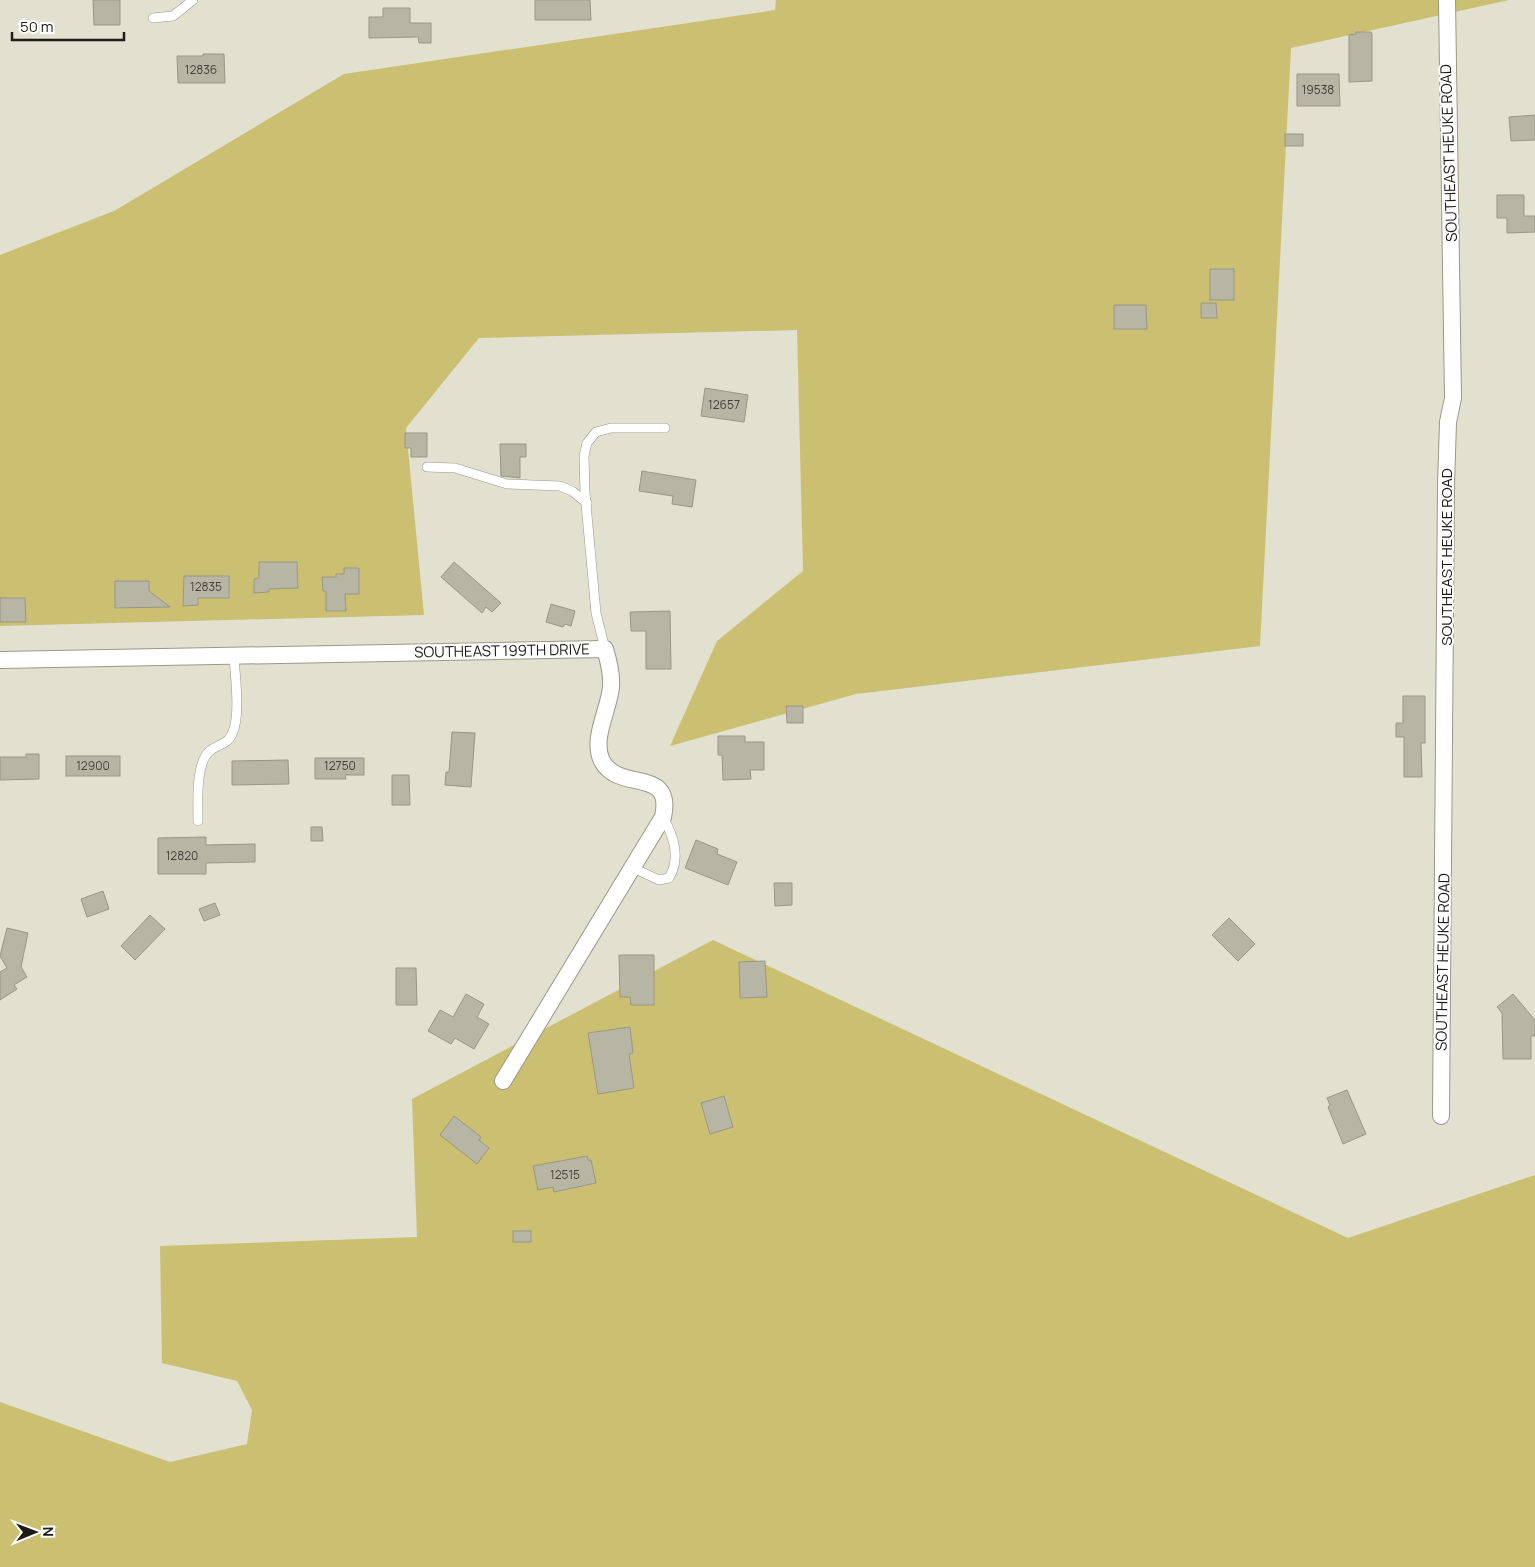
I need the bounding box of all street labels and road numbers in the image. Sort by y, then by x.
street label: SOUTHEAST HEUKE ROAD [1435,64,1462,242]
street label: SOUTHEAST HEUKE ROAD [1436,468,1457,646]
street label: SOUTHEAST 199TH DRIVE [414,638,590,663]
street label: SOUTHEAST HEUKE ROAD [1430,873,1455,1051]

